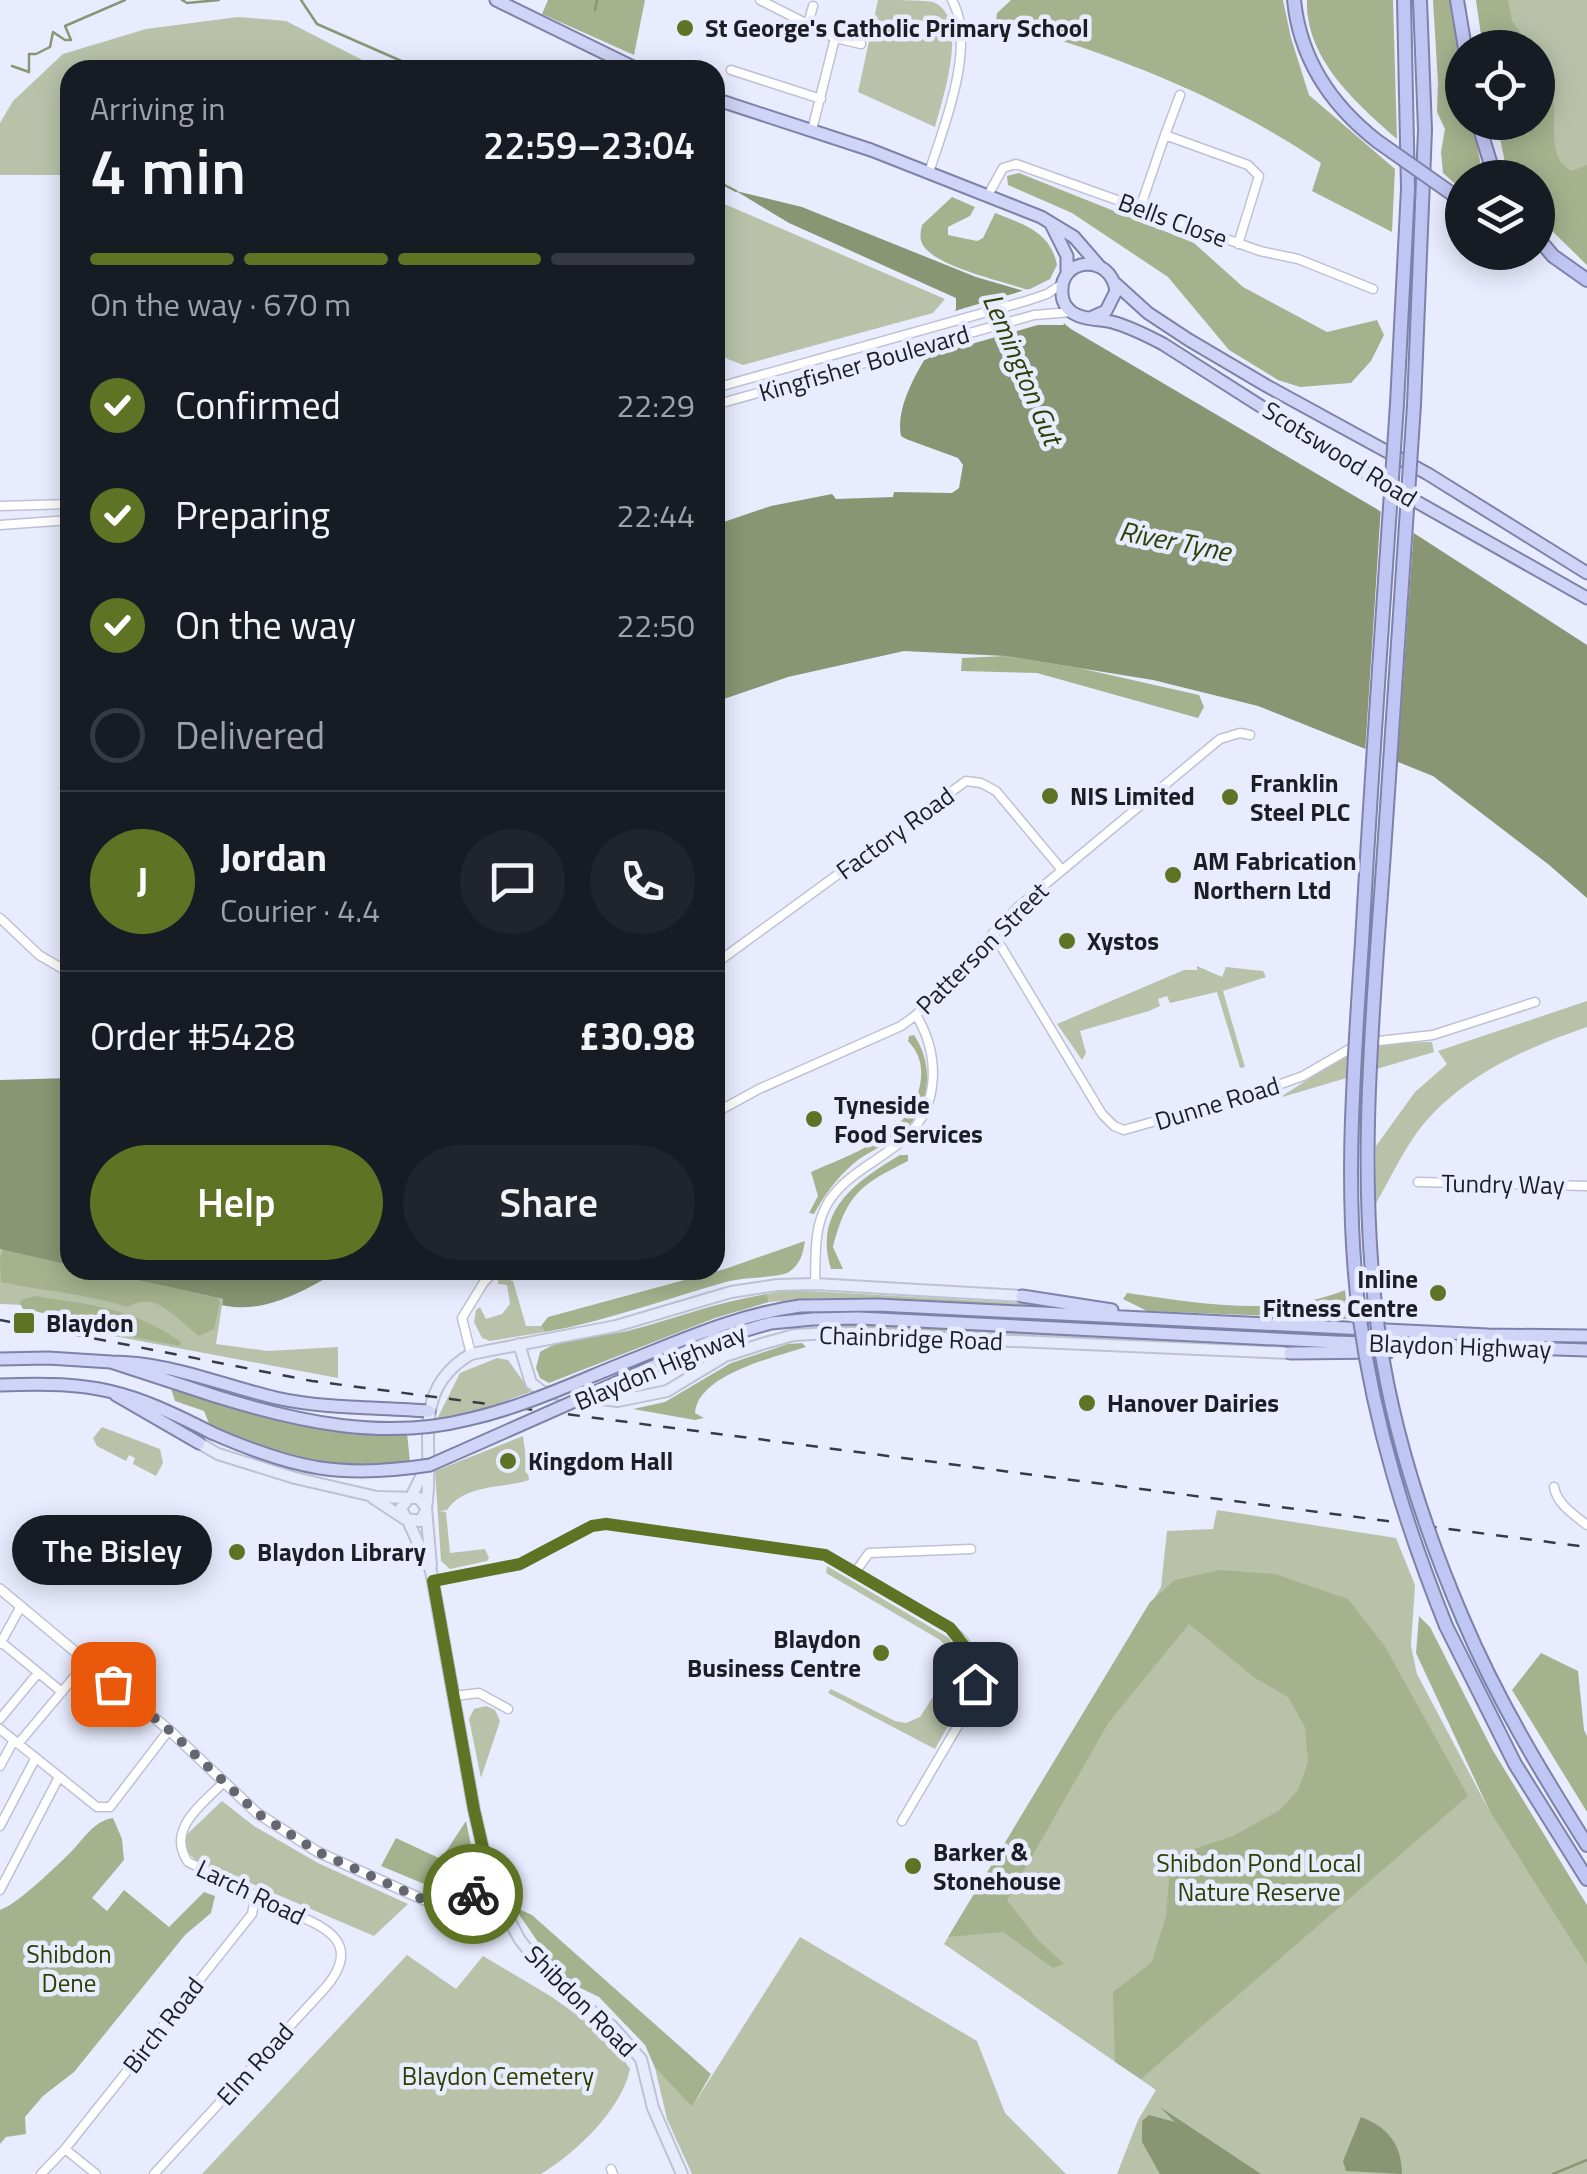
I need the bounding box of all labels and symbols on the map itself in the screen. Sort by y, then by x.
place label: St George's Catholic Primary School [705,9,1089,47]
marker: St George's Catholic Primary School [674,17,696,39]
street label: Bells Close [1113,183,1233,257]
water label: Lemington Gut [972,286,1076,454]
street label: Kingfisher Boulevard [754,315,974,411]
street label: Scotswood Road [1255,391,1425,517]
water label: River Tyne [1116,509,1237,573]
place label: Franklin Steel PLC [1250,764,1350,831]
street label: Factory Road [828,777,962,889]
place label: NIS Limited [1070,777,1195,815]
marker: NIS Limited [1039,785,1061,807]
marker: Franklin Steel PLC [1219,786,1241,808]
place label: AM Fabrication Northern Ltd [1193,842,1357,909]
marker: AM Fabrication Northern Ltd [1162,864,1184,886]
street label: Patterson Street [907,873,1057,1023]
place label: Xystos [1087,922,1159,960]
marker: Xystos [1056,930,1078,952]
street label: Dunne Road [1150,1066,1284,1140]
place label: Tyneside Food Services [834,1086,983,1153]
marker: Tyneside Food Services [803,1108,825,1130]
street label: Tundry Way [1441,1164,1565,1204]
place label: Inline Fitness Centre [1262,1260,1418,1327]
marker: Inline Fitness Centre [1427,1282,1449,1304]
place label: Blaydon [46,1304,134,1342]
marker: Blaydon [11,1310,37,1336]
street label: Blaydon Highway [568,1314,752,1420]
street label: Chainbridge Road [818,1316,1004,1360]
street label: Blaydon Highway [1368,1324,1552,1368]
place label: Hanover Dairies [1107,1384,1279,1422]
marker: Hanover Dairies [1076,1392,1098,1414]
place label: Kingdom Hall [528,1442,673,1480]
marker: Kingdom Hall [497,1450,519,1472]
callout: The Bisley [13,1514,213,1584]
place label: Blaydon Library [257,1533,426,1571]
marker: Blaydon Library [226,1541,248,1563]
place label: Blaydon Business Centre [687,1620,861,1687]
pin [71,1642,156,1727]
marker: Blaydon Business Centre [870,1642,892,1664]
pin [933,1642,1018,1727]
place label: Barker & Stonehouse [933,1833,1061,1900]
courier [423,1844,523,1944]
park label: Shibdon Pond Local Nature Reserve [1156,1844,1362,1911]
street label: Larch Road [190,1849,312,1935]
marker: Barker & Stonehouse [902,1855,924,1877]
park label: Shibdon Dene [26,1935,112,2002]
street label: Shibdon Road [516,1936,646,2066]
street label: Birch Road [113,1969,213,2081]
street label: Elm Road [207,2014,303,2114]
park label: Blaydon Cemetery [402,2057,594,2095]

